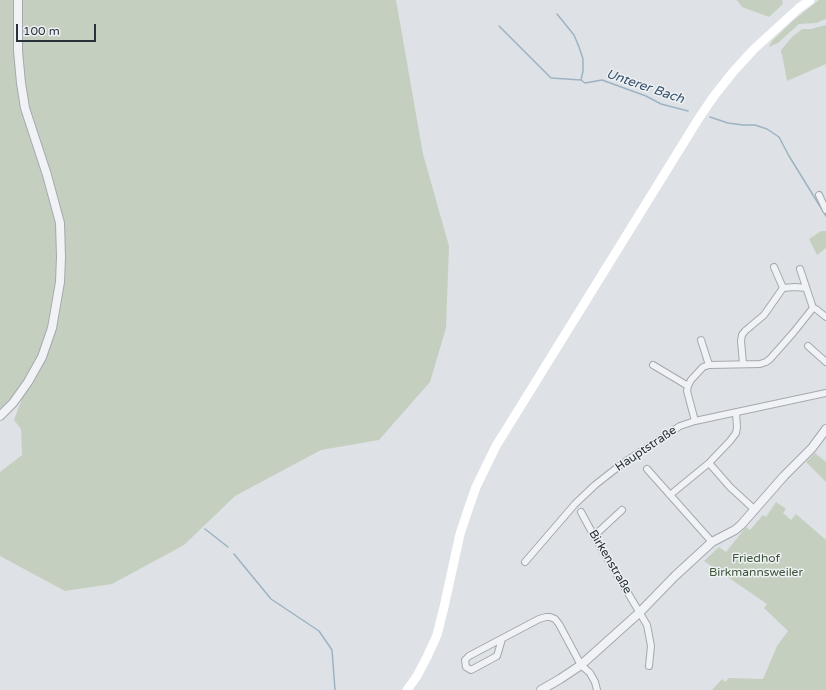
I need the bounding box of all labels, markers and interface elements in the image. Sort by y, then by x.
scale bar [18,16,98,42]
text: 100 m [23,24,60,38]
water label: Unterer Bach [604,66,686,108]
street label: Hauptstraße [613,423,679,475]
street label: Birkenstraße [585,527,635,597]
park label: Friedhof Birkmannsweiler [709,552,803,580]

